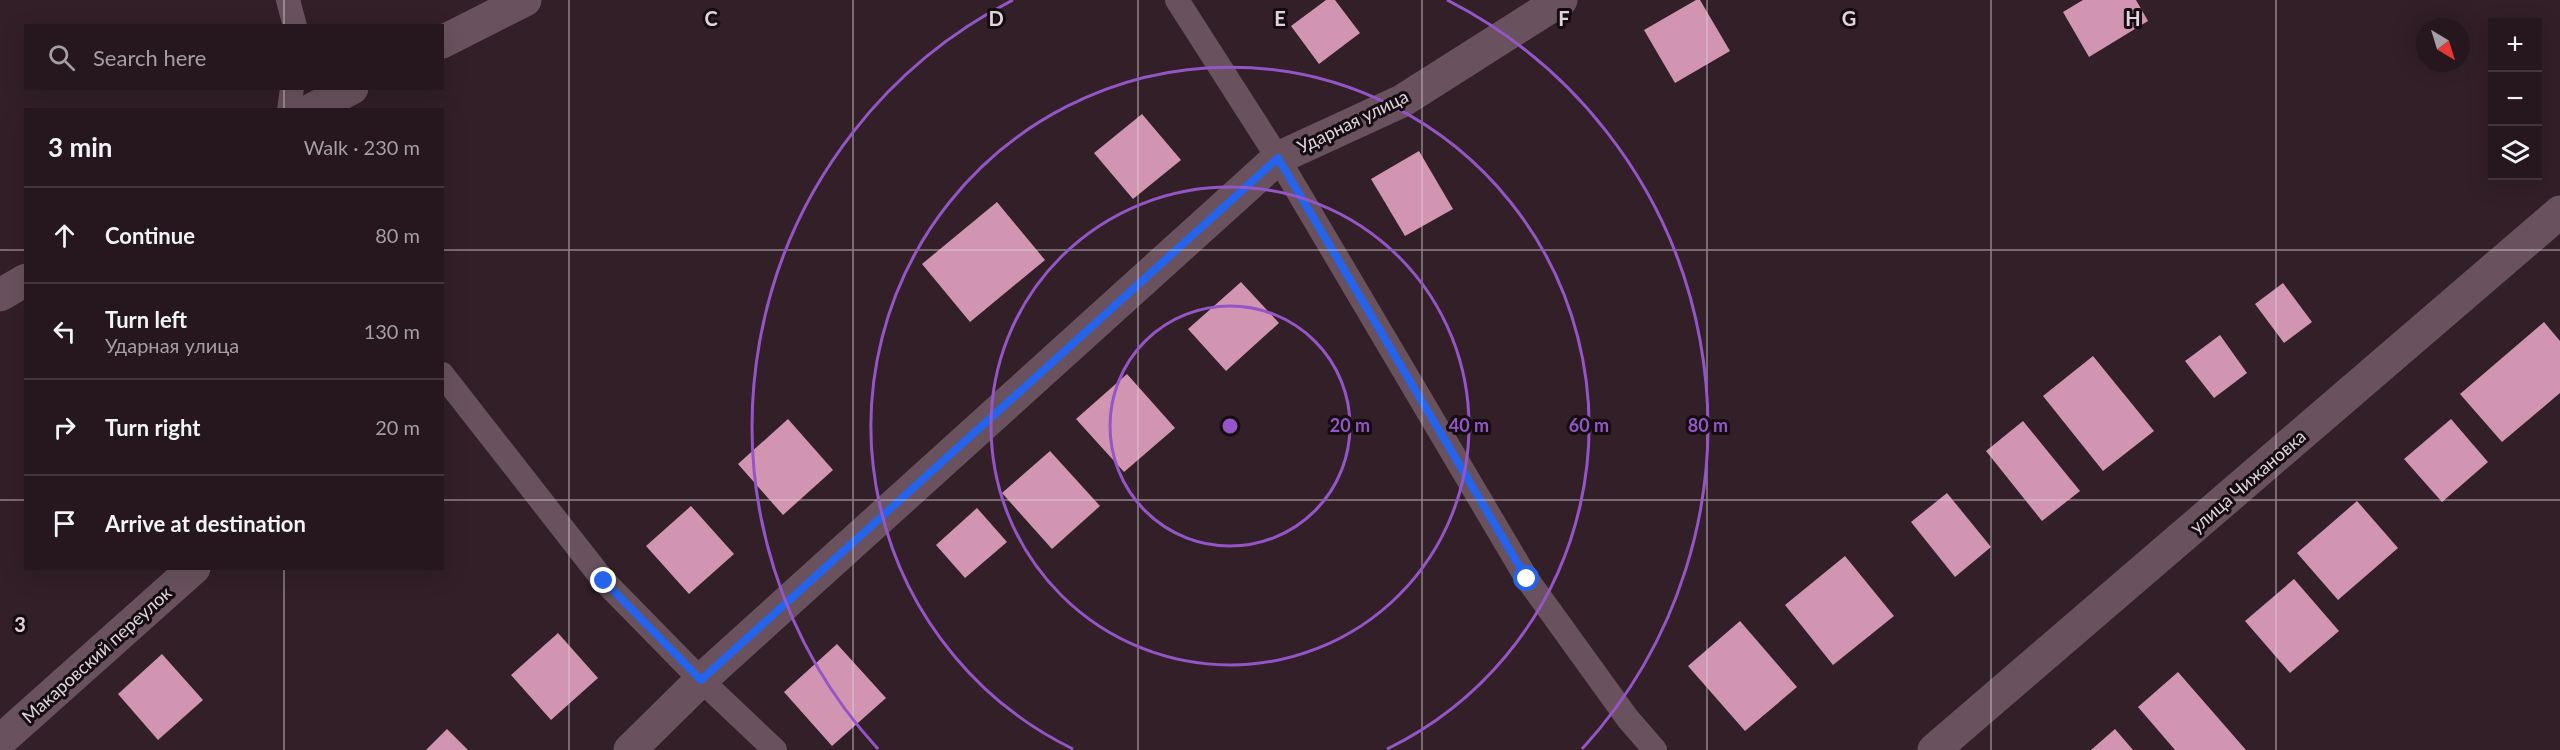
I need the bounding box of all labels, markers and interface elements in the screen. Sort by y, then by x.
text: C [704,6,718,30]
text: D [988,6,1004,30]
text: E [1274,6,1286,30]
text: F [1558,6,1570,30]
text: G [1842,6,1856,30]
text: H [2125,6,2141,30]
north arrow [2416,18,2470,72]
map controls [2488,18,2542,180]
button: + [2488,18,2542,72]
search box [24,24,444,90]
icon: search [45,41,78,74]
text: Search here [93,44,206,71]
button: − [2488,72,2542,126]
street label: Ударная улица [1293,85,1412,157]
button: layers [2488,126,2542,180]
text: 3 min [48,131,112,163]
text: Walk · 230 m [304,135,420,159]
icon: ahead [48,219,81,252]
text: Continue [105,222,195,249]
text: 80 m [375,223,420,247]
text: Turn left [105,306,187,333]
icon: left [48,315,81,348]
text: 130 m [364,319,420,343]
text: Ударная улица [105,333,239,357]
icon: right [48,411,81,444]
text: Turn right [105,414,200,441]
text: 20 m [1330,414,1370,436]
text: 40 m [1449,414,1489,436]
text: 60 m [1569,414,1609,436]
text: 80 m [1688,414,1728,436]
text: 20 m [375,415,420,439]
centre of rings [1220,416,1240,436]
street label: улица Чижановка [2185,425,2310,538]
icon: arrive [48,507,81,540]
text: Arrive at destination [105,510,306,537]
route start [1513,565,1539,591]
route end [590,567,616,593]
street label: Макаровский переулок [17,581,176,727]
text: 3 [14,612,26,636]

